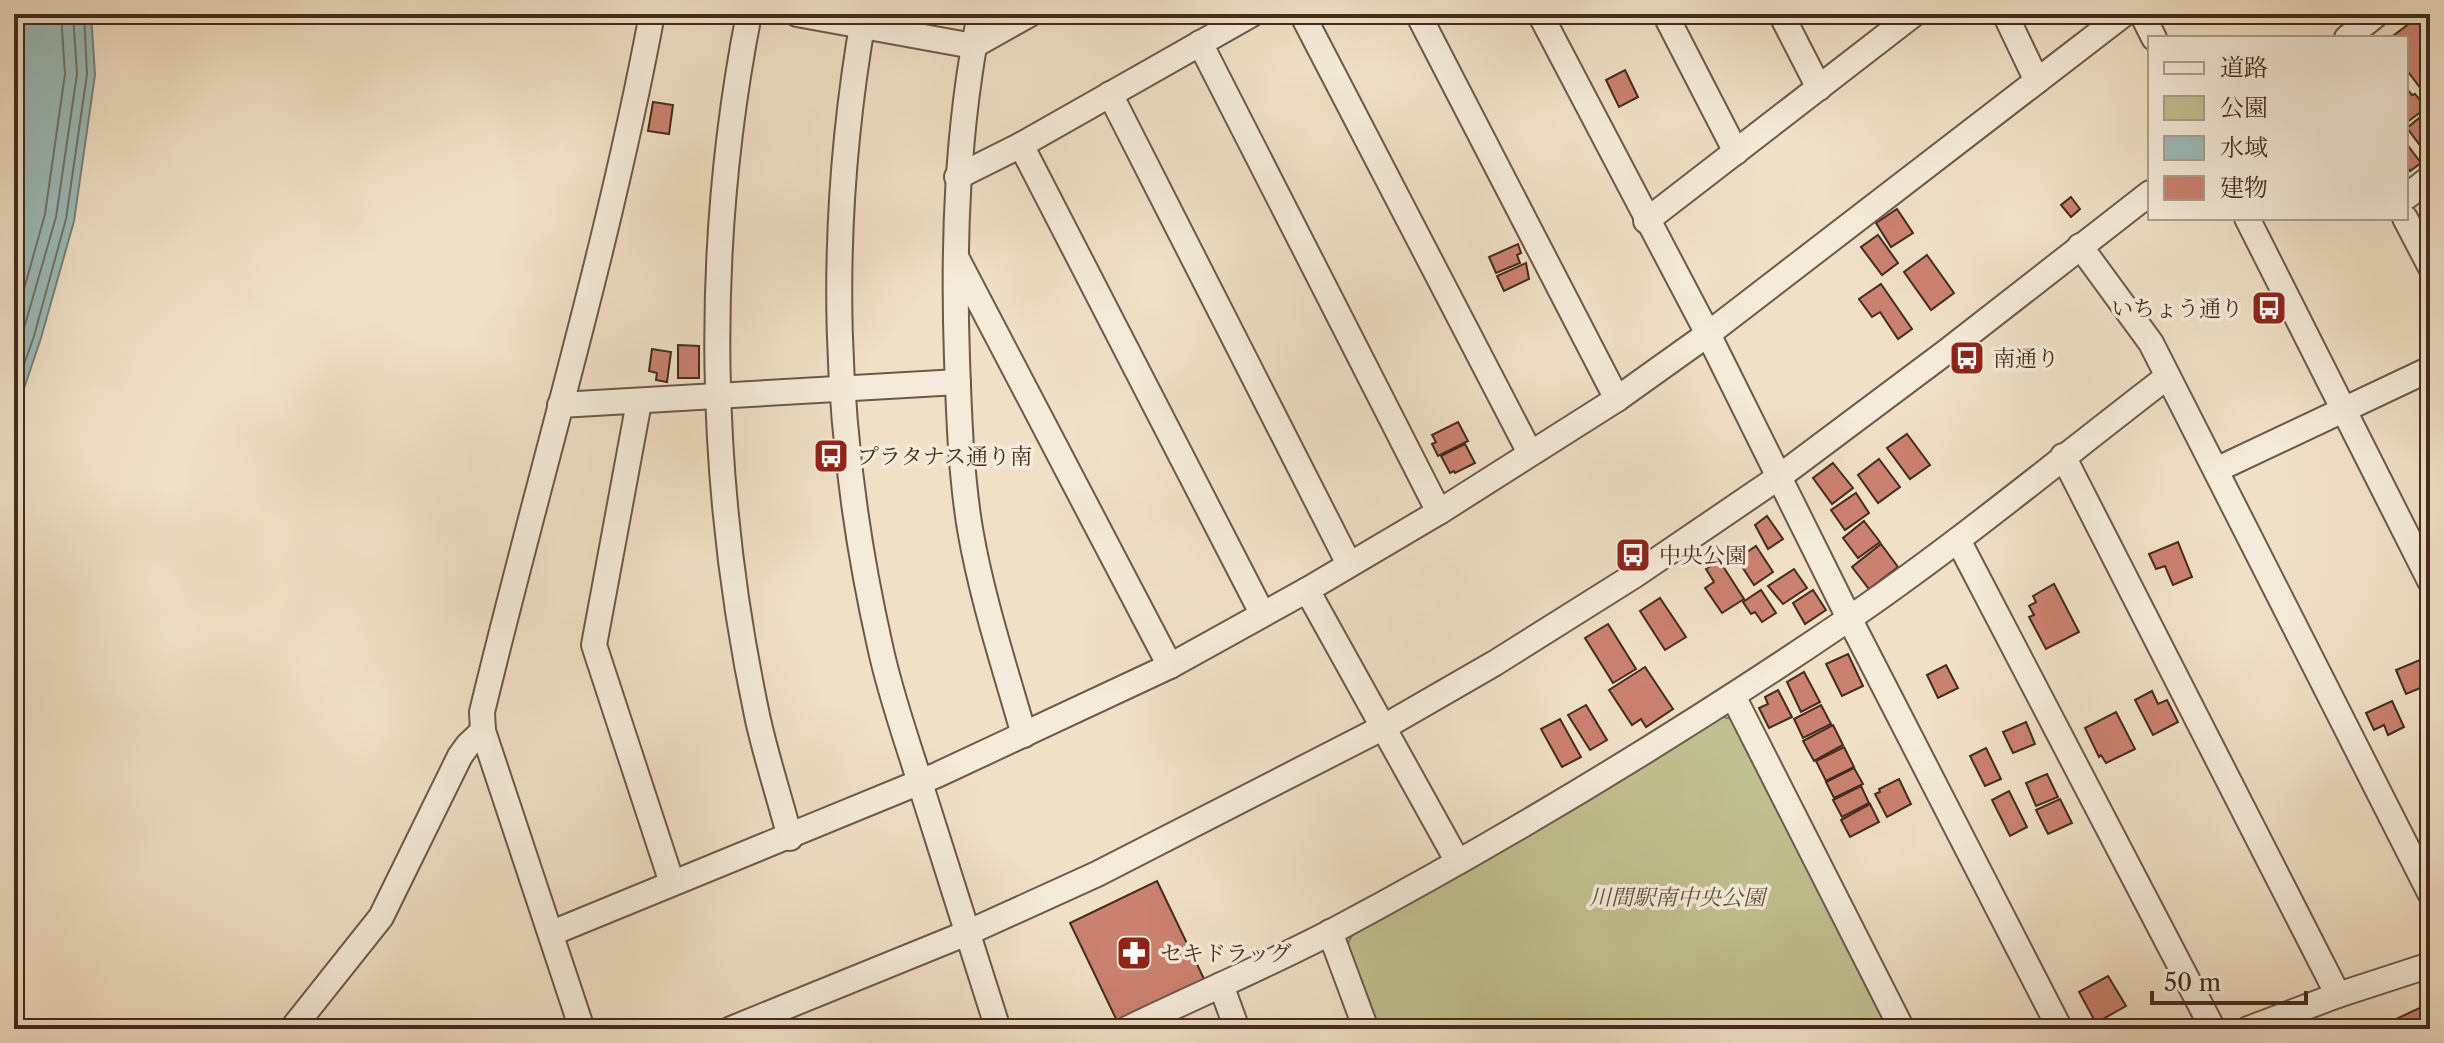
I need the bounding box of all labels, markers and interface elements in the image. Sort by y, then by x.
legend [2148,36,2408,220]
text: 道路 [2220,53,2268,82]
text: 公園 [2220,93,2268,122]
text: 水域 [2220,133,2268,162]
text: 建物 [2220,173,2268,202]
bus stop icon: いちょう通り [2250,289,2288,327]
place label: いちょう通り [2111,295,2243,322]
bus stop icon: 南通り [1948,339,1986,377]
place label: 南通り [1993,345,2059,372]
bus stop icon: プラタナス通り南 [812,437,850,475]
place label: プラタナス通り南 [857,443,1032,470]
bus stop icon: 中央公園 [1614,536,1652,574]
place label: 中央公園 [1659,542,1747,569]
park label: 川間駅南中央公園 [1589,884,1768,911]
pharmacy icon: セキドラッグ [1115,934,1153,972]
place label: セキドラッグ [1160,940,1292,967]
scale bar [2152,955,2306,1005]
text: 50 m [2164,968,2221,997]

